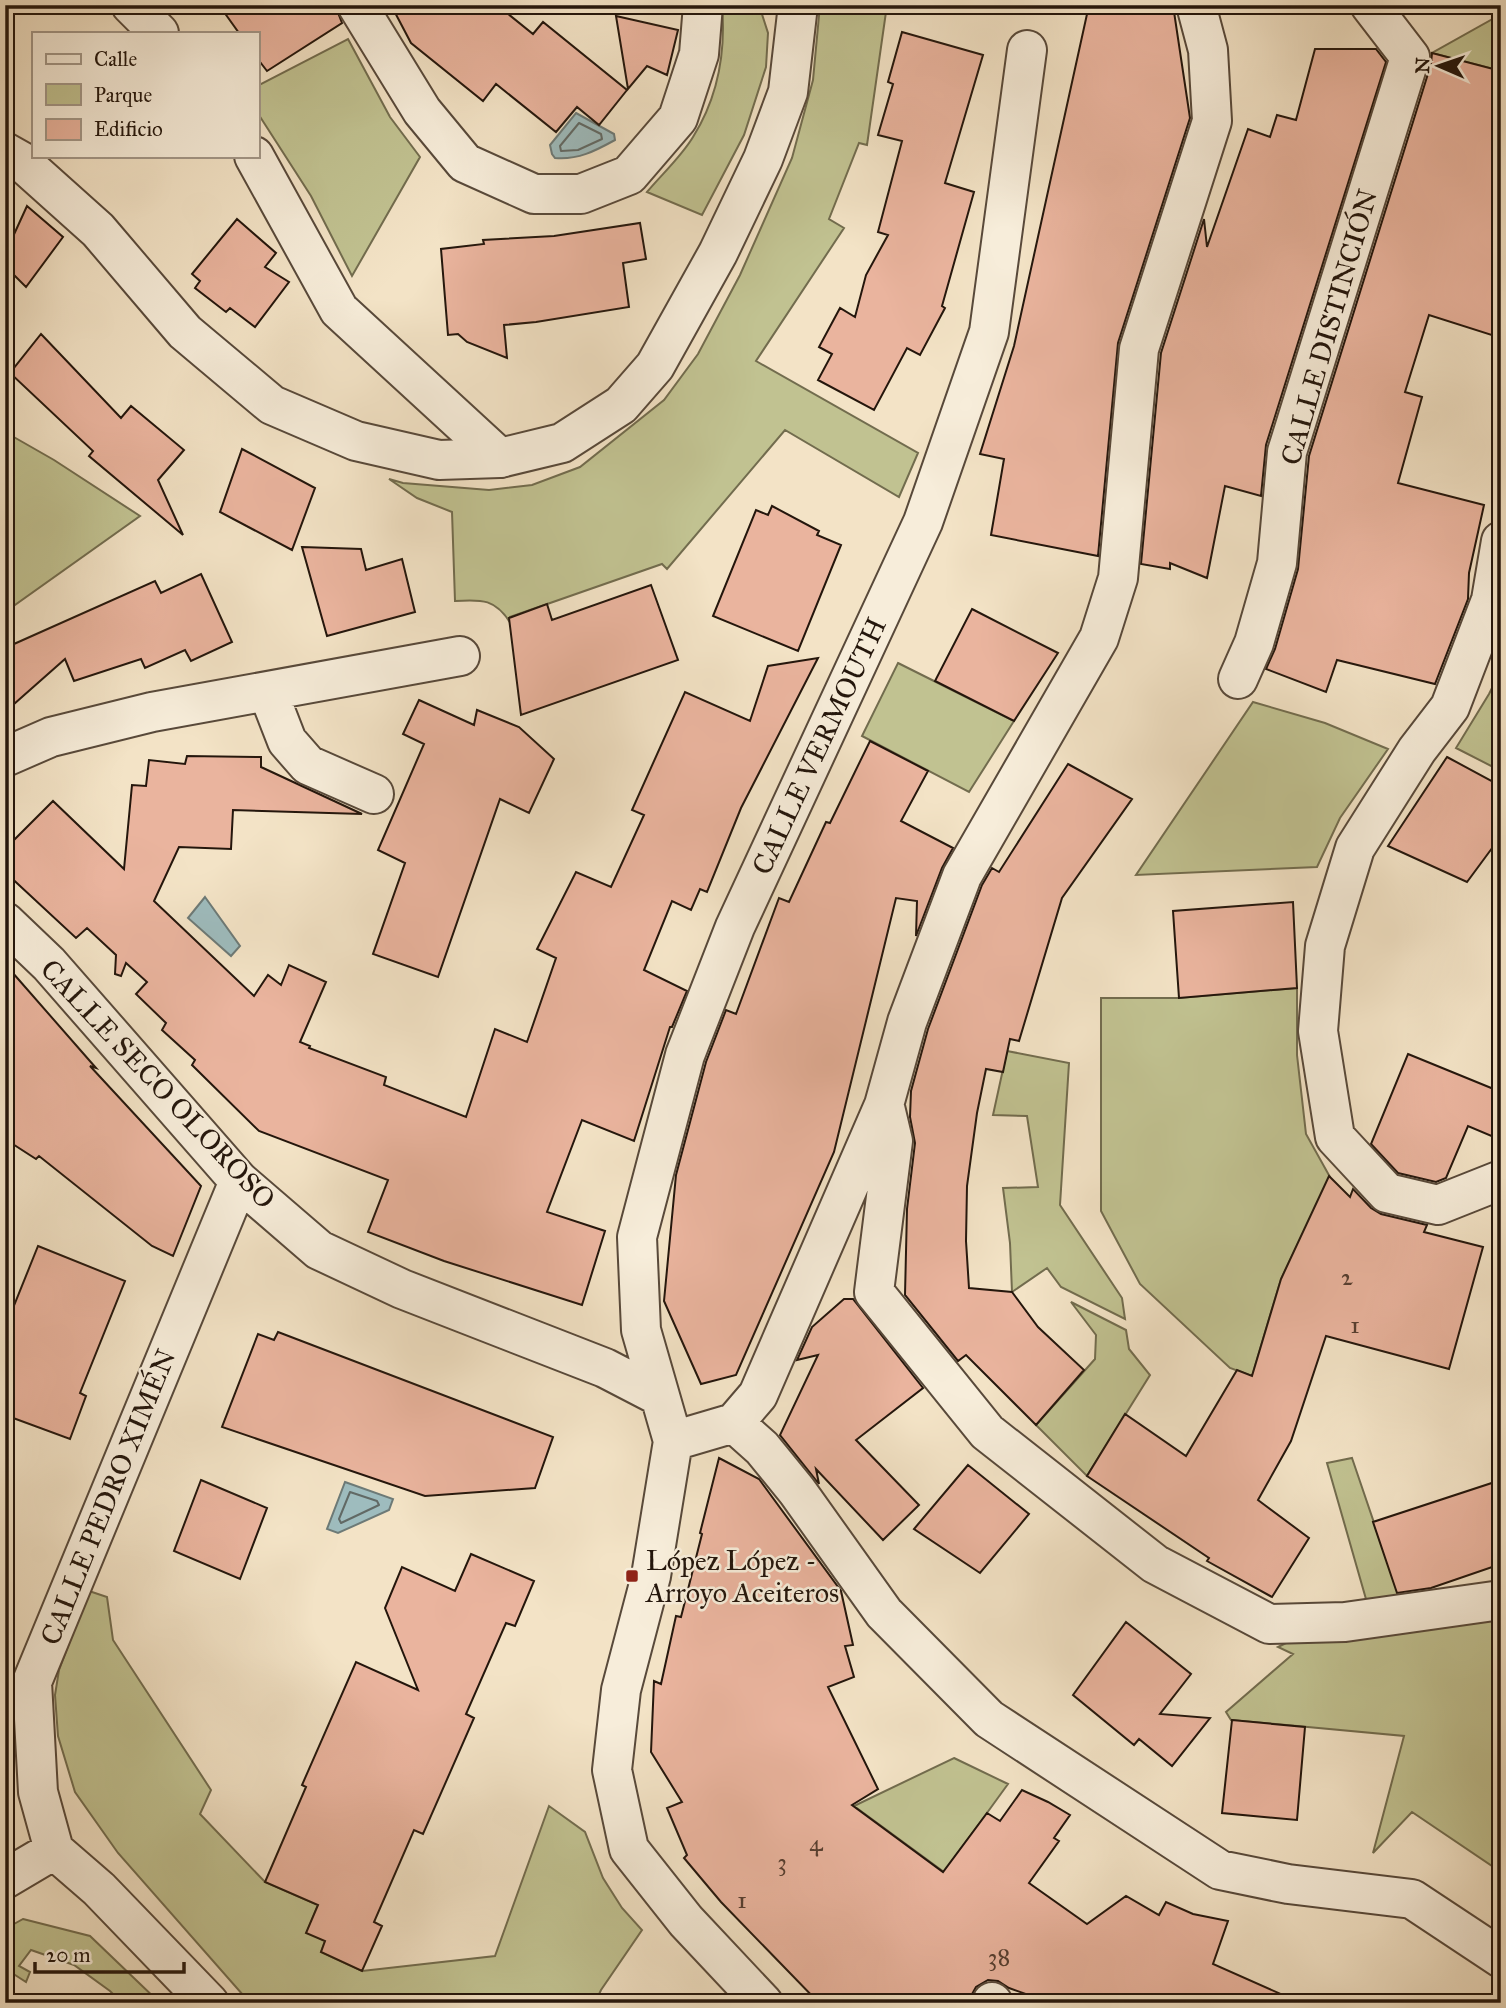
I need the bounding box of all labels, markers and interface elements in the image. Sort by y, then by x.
legend [32,32,259,158]
north arrow [1404,32,1474,102]
text: Calle [94,46,137,72]
text: N [1411,57,1434,74]
text: Parque [94,82,153,108]
text: Edificio [94,116,163,142]
street label: CALLE DISTINCIÓN [1273,185,1385,469]
street label: CALLE VERMOUTH [744,612,894,880]
street label: CALLE SECO OLOROSO [33,952,283,1216]
house number: 2 [1341,1262,1353,1292]
house number: 1 [1350,1310,1360,1340]
street label: CALLE PEDRO XIMÉN [33,1344,183,1650]
place label: López López - Arroyo Aceiteros [645,1543,839,1610]
marker: López López - Arroyo Aceiteros [624,1568,640,1584]
house number: 4 [809,1828,823,1858]
house number: 3 [777,1847,787,1877]
house number: 1 [737,1885,747,1915]
scale bar [35,1931,184,1975]
text: 20 m [46,1942,91,1968]
house number: 38 [988,1942,1010,1972]

